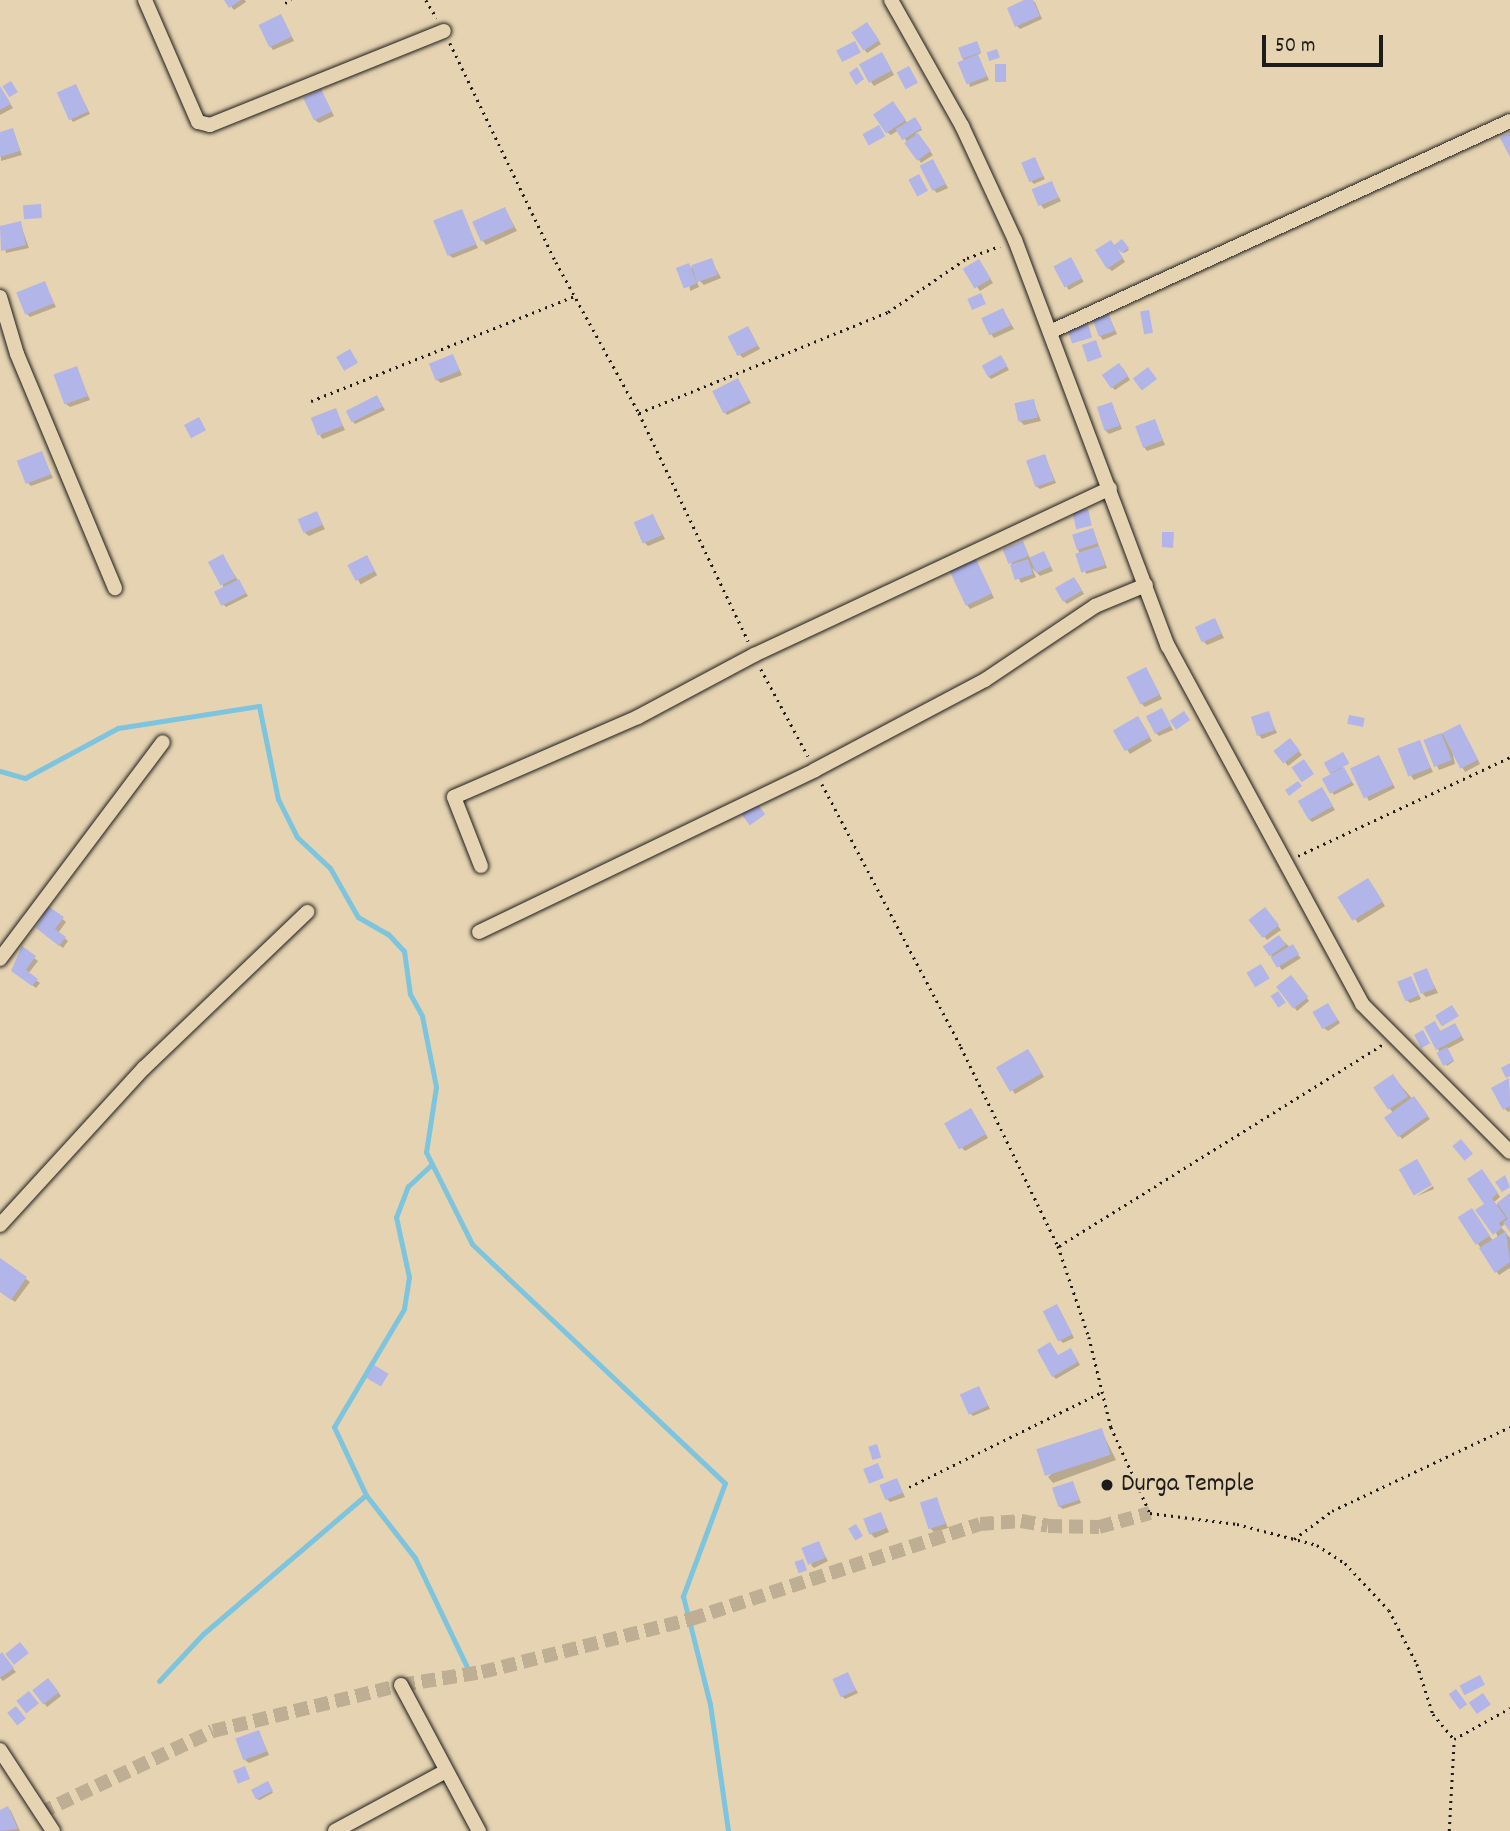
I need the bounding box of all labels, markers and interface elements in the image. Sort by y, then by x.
scale bar [1265,21,1386,65]
text: 50 m [1275,32,1315,62]
place label: Durga Temple [1121,1469,1254,1501]
marker: Durga Temple [1099,1477,1115,1493]

